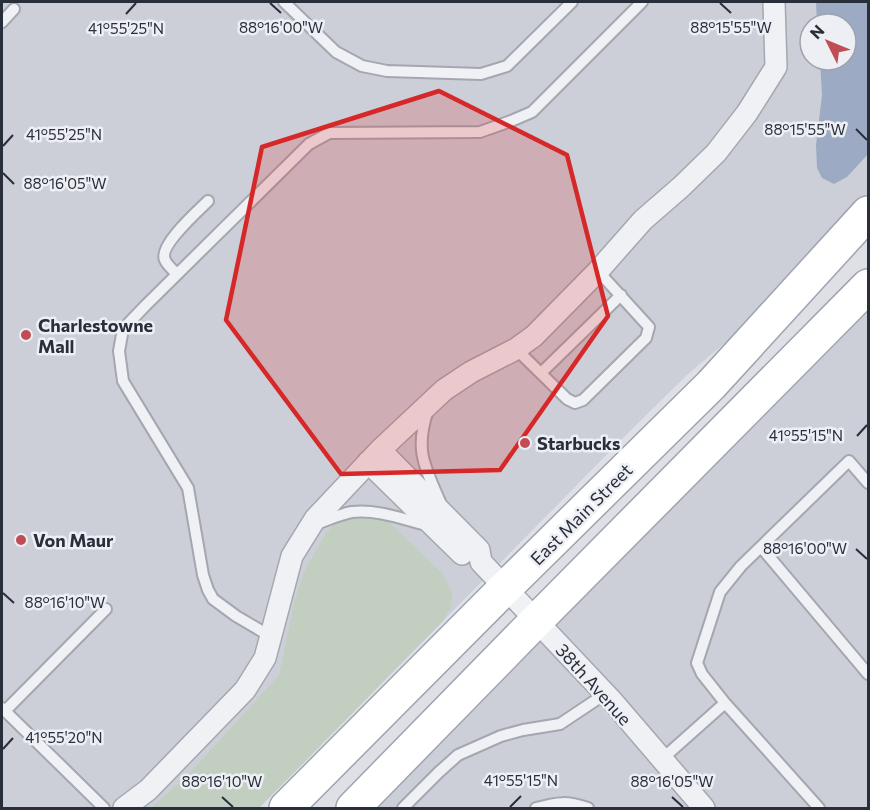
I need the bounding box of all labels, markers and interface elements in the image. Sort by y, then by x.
north arrow [798,12,858,72]
text: 88°16'00"W [239,18,323,36]
text: 88°15'55"W [690,18,772,36]
text: 41°55'25"N [88,19,164,37]
text: N [806,21,828,42]
text: 88°15'55"W [764,120,846,138]
text: 41°55'25"N [26,125,102,143]
text: 88°16'05"W [23,174,107,192]
place label: Charlestowne Mall [38,314,153,357]
marker: Charlestowne Mall [19,328,33,342]
text: 41°55'15"N [769,426,843,444]
place label: Starbucks [537,432,621,454]
marker: Starbucks [518,436,532,450]
street label: East Main Street [526,459,636,569]
place label: Von Maur [33,529,114,551]
marker: Von Maur [14,533,28,547]
text: 88°16'00"W [763,539,847,557]
text: 88°16'10"W [25,593,105,611]
street label: 38th Avenue [552,639,636,729]
text: 41°55'20"N [25,728,103,746]
text: 41°55'15"N [484,771,558,789]
text: 88°16'10"W [182,772,262,790]
text: 88°16'05"W [630,772,714,790]

